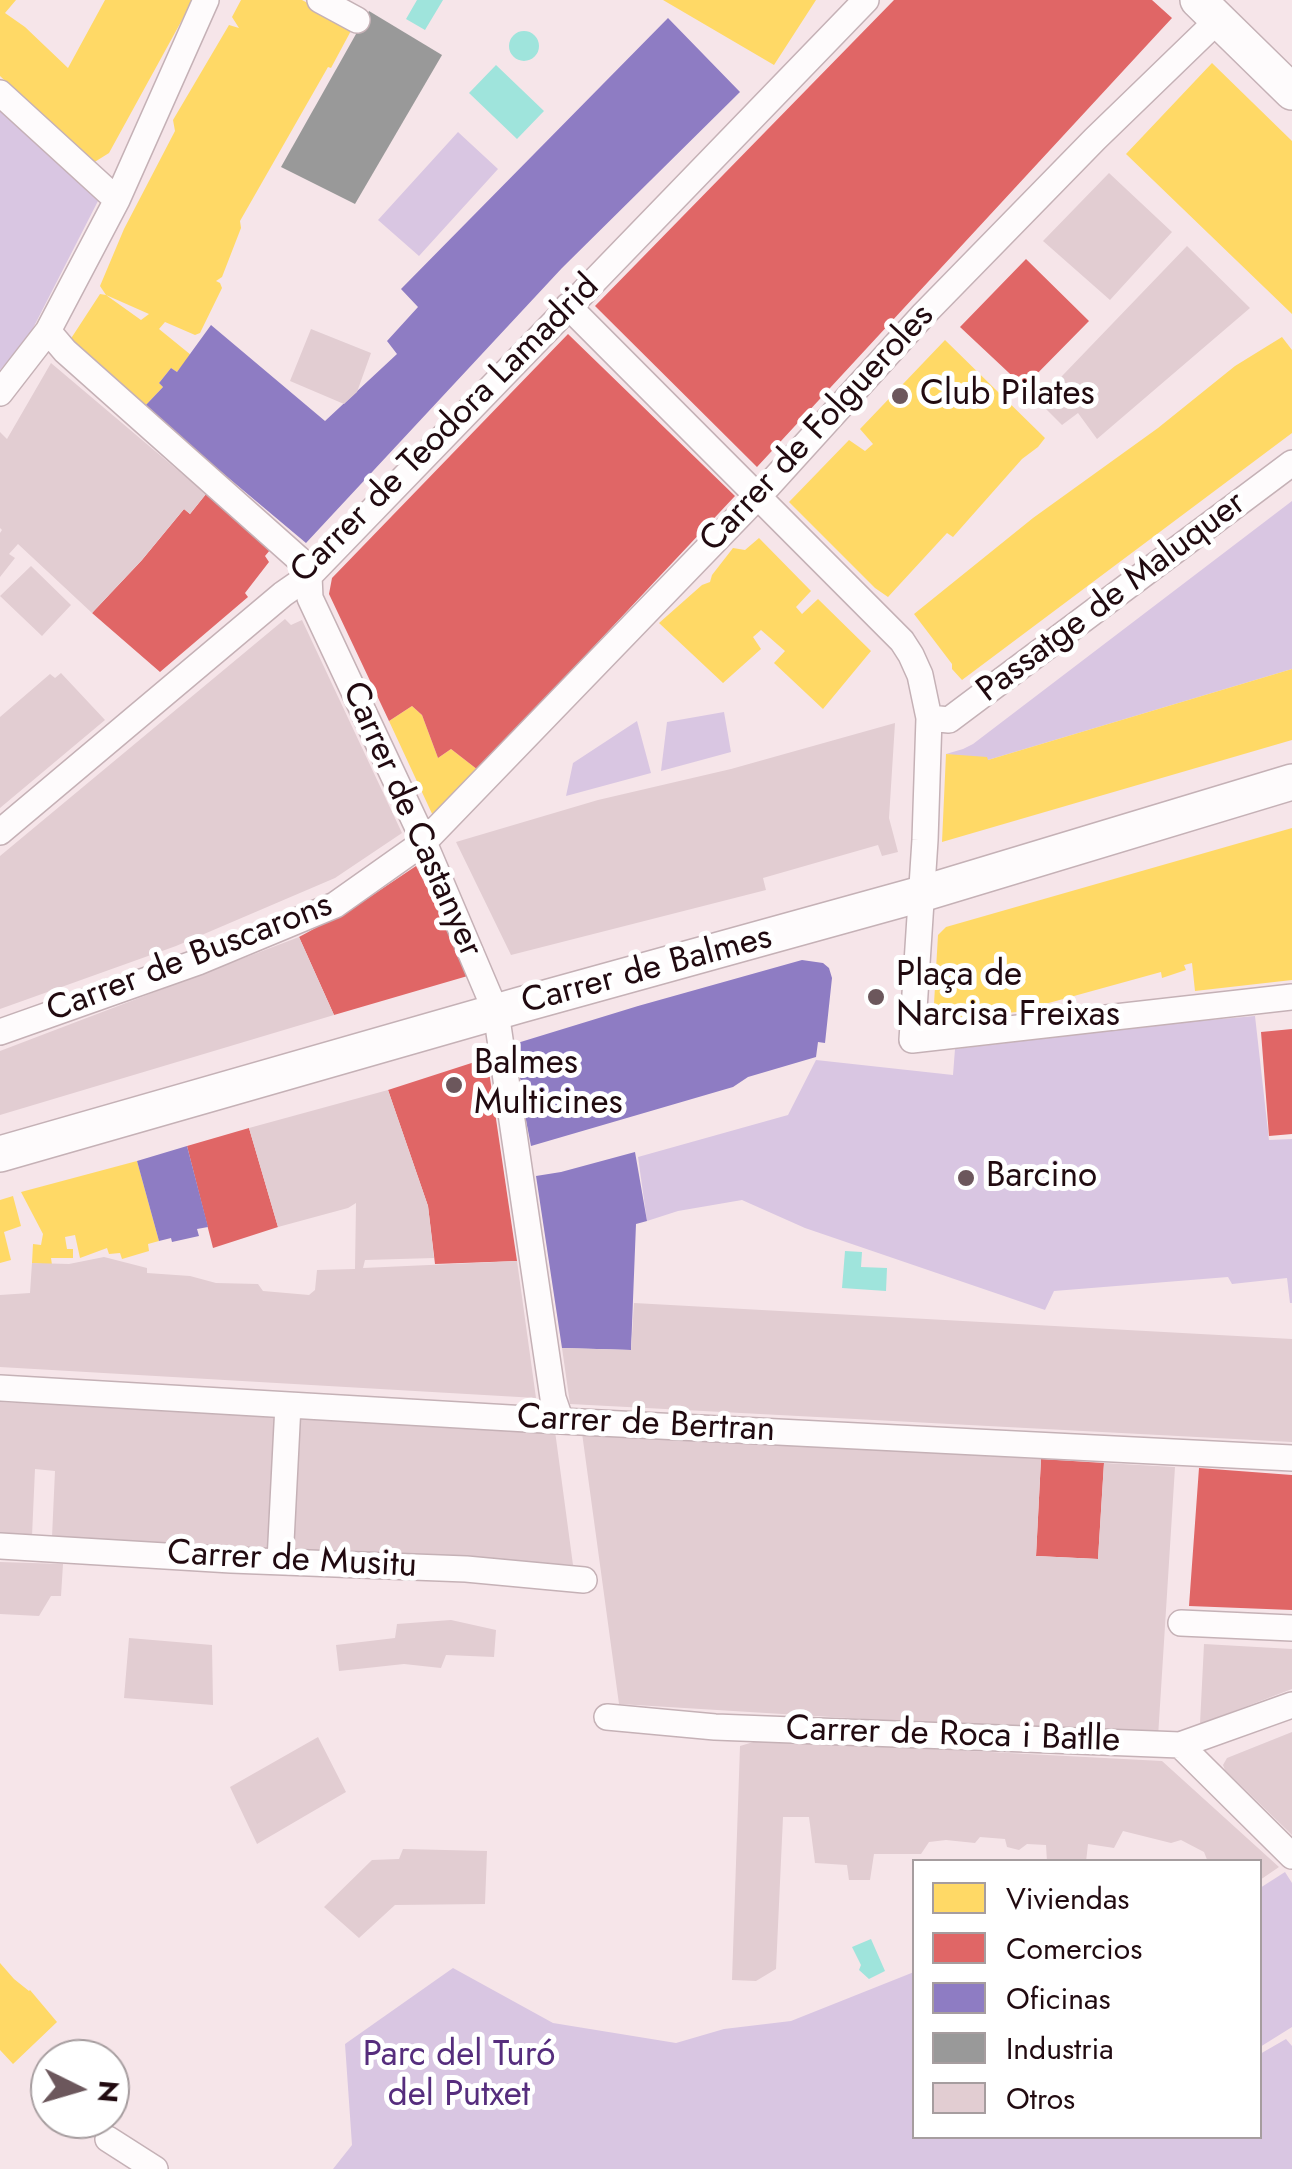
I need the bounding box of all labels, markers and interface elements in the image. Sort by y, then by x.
street label: Carrer de Teodora Lamadrid [283,267,609,593]
street label: Carrer de Folgueroles [692,296,944,562]
place label: Club Pilates [920,375,1095,417]
marker: Club Pilates [889,385,911,407]
street label: Passatge de Maluquer [969,483,1255,713]
street label: Carrer de Castanyer [332,676,490,964]
street label: Carrer de Buscarons [42,885,338,1033]
street label: Carrer de Balmes [517,917,777,1025]
place label: Plaça de Narcisa Freixas [896,956,1120,1038]
marker: Plaça de Narcisa Freixas [865,986,887,1008]
place label: Balmes Multicines [474,1044,623,1126]
marker: Balmes Multicines [443,1074,465,1096]
place label: Barcino [986,1157,1097,1199]
marker: Barcino [955,1167,977,1189]
street label: Carrer de Bertran [516,1397,776,1453]
street label: Carrer de Musitu [166,1533,418,1589]
street label: Carrer de Roca i Batlle [785,1709,1121,1763]
legend [912,1859,1262,2139]
text: Viviendas [1006,1877,1129,1920]
text: Comercios [1006,1927,1142,1970]
text: Oficinas [1006,1977,1111,2020]
text: Industria [1006,2027,1114,2070]
park label: Parc del Turó del Putxet [363,2036,555,2118]
north arrow [30,2039,130,2139]
text: Otros [1006,2077,1075,2120]
text: N [87,2079,130,2104]

